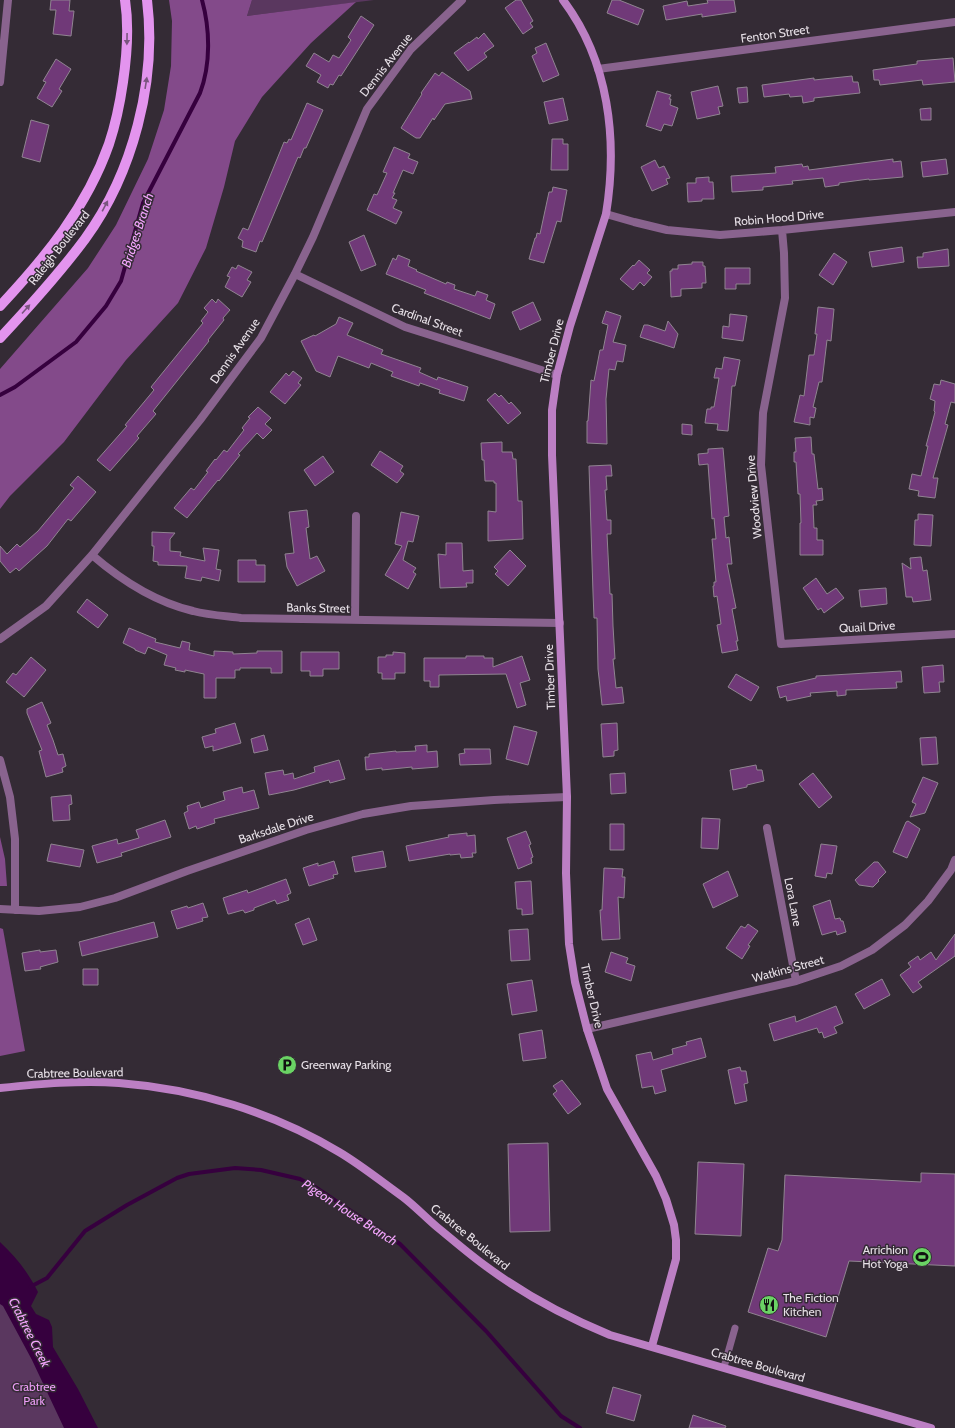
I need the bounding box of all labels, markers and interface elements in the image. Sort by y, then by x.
street label: Fenton Street [740,21,810,46]
street label: Dennis Avenue [356,30,415,99]
one-way arrow [124,33,130,46]
one-way arrow [143,77,149,89]
water label: Bridges Branch [117,191,157,269]
one-way arrow [102,200,108,212]
street label: Robin Hood Drive [733,206,824,229]
street label: Raleigh Boulevard [25,207,92,288]
street label: Cardinal Street [389,300,465,339]
one-way arrow [22,304,31,314]
street label: Dennis Avenue [207,315,263,386]
street label: Timber Drive [536,317,567,385]
street label: Woodview Drive [742,455,765,539]
street label: Banks Street [286,599,350,616]
street label: Quail Drive [839,618,895,635]
street label: Timber Drive [541,644,558,710]
street label: Barksdale Drive [236,808,315,847]
street label: Lora Lane [781,876,806,928]
street label: Watkins Street [750,952,825,985]
street label: Timber Drive [578,962,607,1030]
parking icon: Greenway Parking [276,1054,298,1076]
place label: Greenway Parking [301,1057,392,1072]
street label: Crabtree Boulevard [26,1064,124,1081]
water label: Pigeon House Branch [299,1175,401,1249]
street label: Crabtree Boulevard [428,1200,513,1273]
place label: Arrichion Hot Yoga [862,1242,908,1271]
sports icon: Arrichion Hot Yoga [911,1246,933,1268]
place label: The Fiction Kitchen [783,1290,839,1319]
water label: Crabtree Creek [6,1294,55,1370]
restaurant icon: The Fiction Kitchen [758,1294,780,1316]
street label: Crabtree Boulevard [710,1344,807,1385]
park label: Crabtree Park [12,1379,56,1408]

